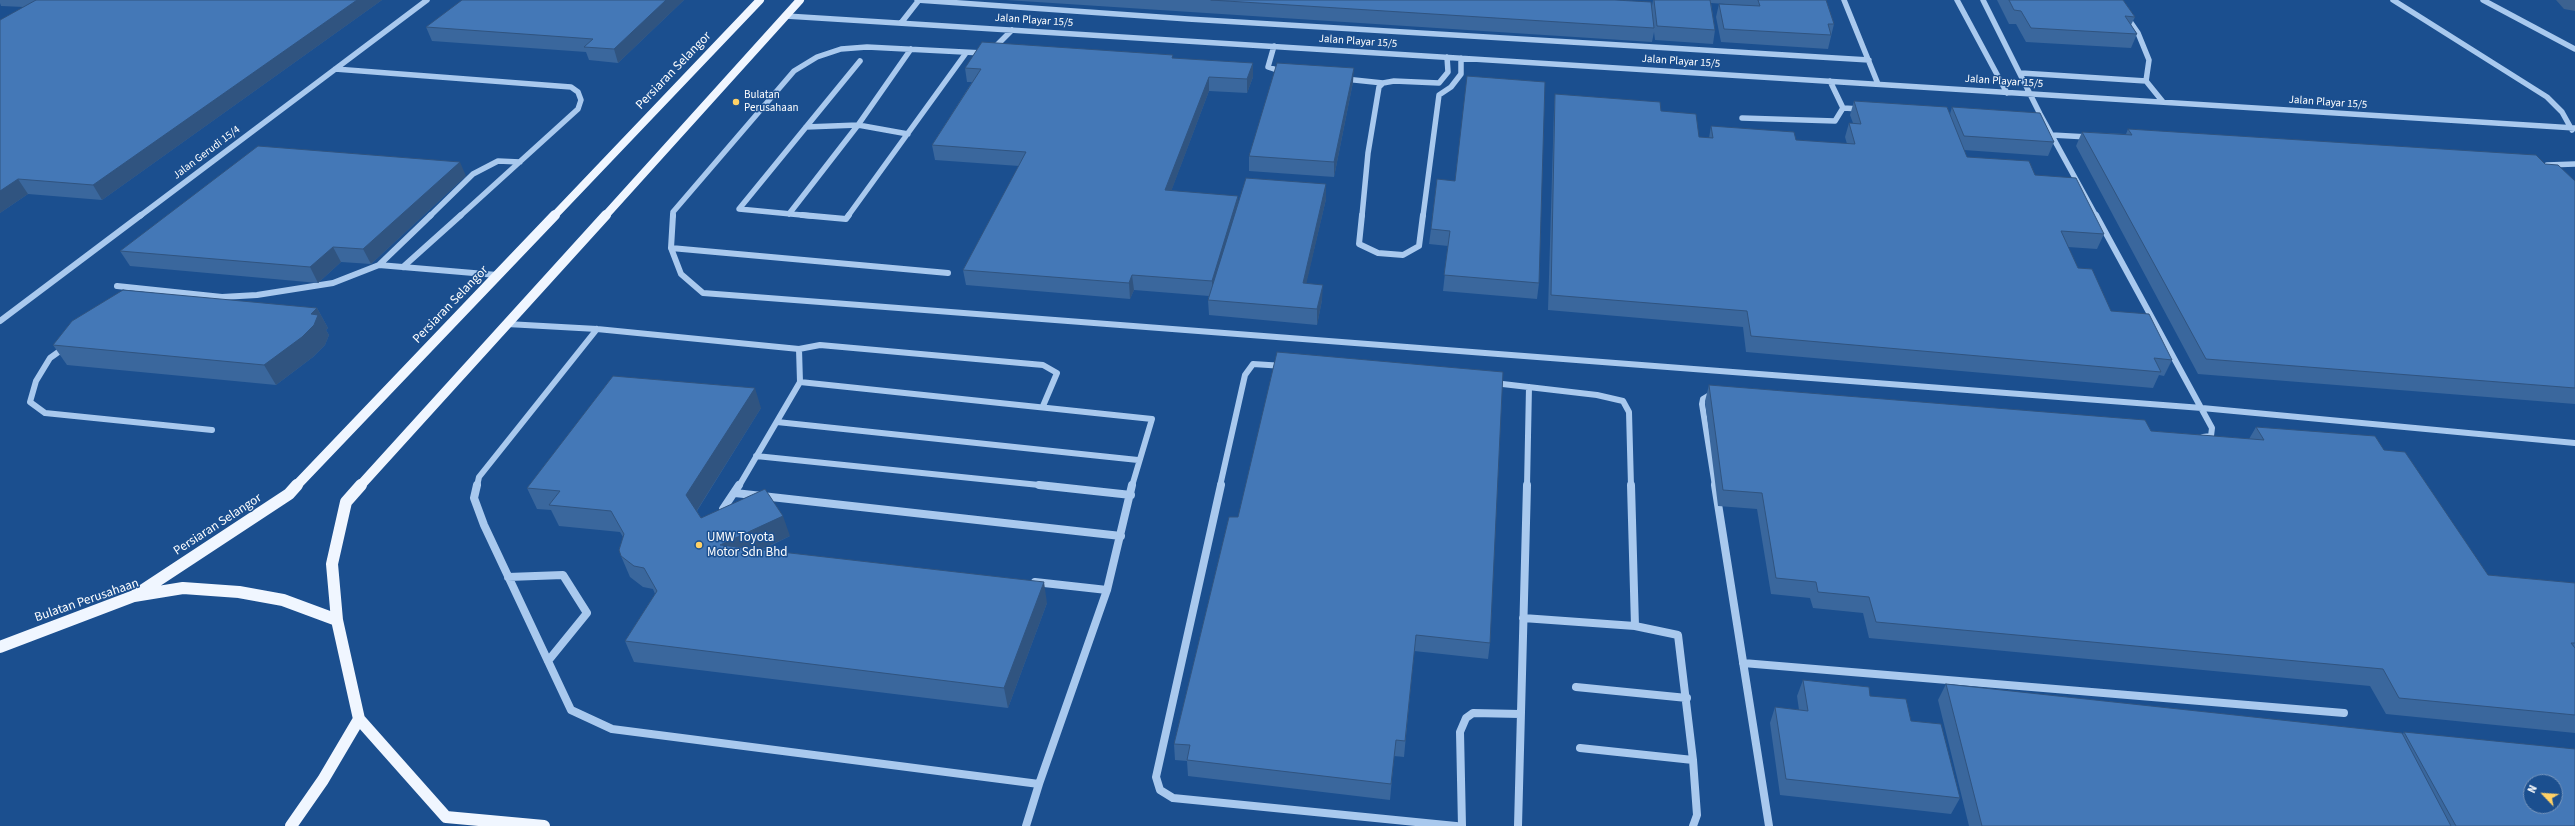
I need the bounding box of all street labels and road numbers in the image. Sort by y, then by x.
street label: Jalan Playar 15/5 [994,12,1074,30]
street label: Persiaran Selangor [633,29,715,113]
street label: Jalan Playar 15/5 [1318,33,1398,51]
street label: Jalan Playar 15/5 [1641,53,1721,71]
street label: Jalan Playar 15/5 [1964,73,2044,91]
street label: Jalan Playar 15/5 [2288,94,2368,112]
street label: Jalan Gerudi 15/4 [171,123,243,183]
street label: Persiaran Selangor [410,263,492,347]
street label: Persiaran Selangor [171,491,265,559]
street label: Bulatan Perusahaan [33,576,141,626]

